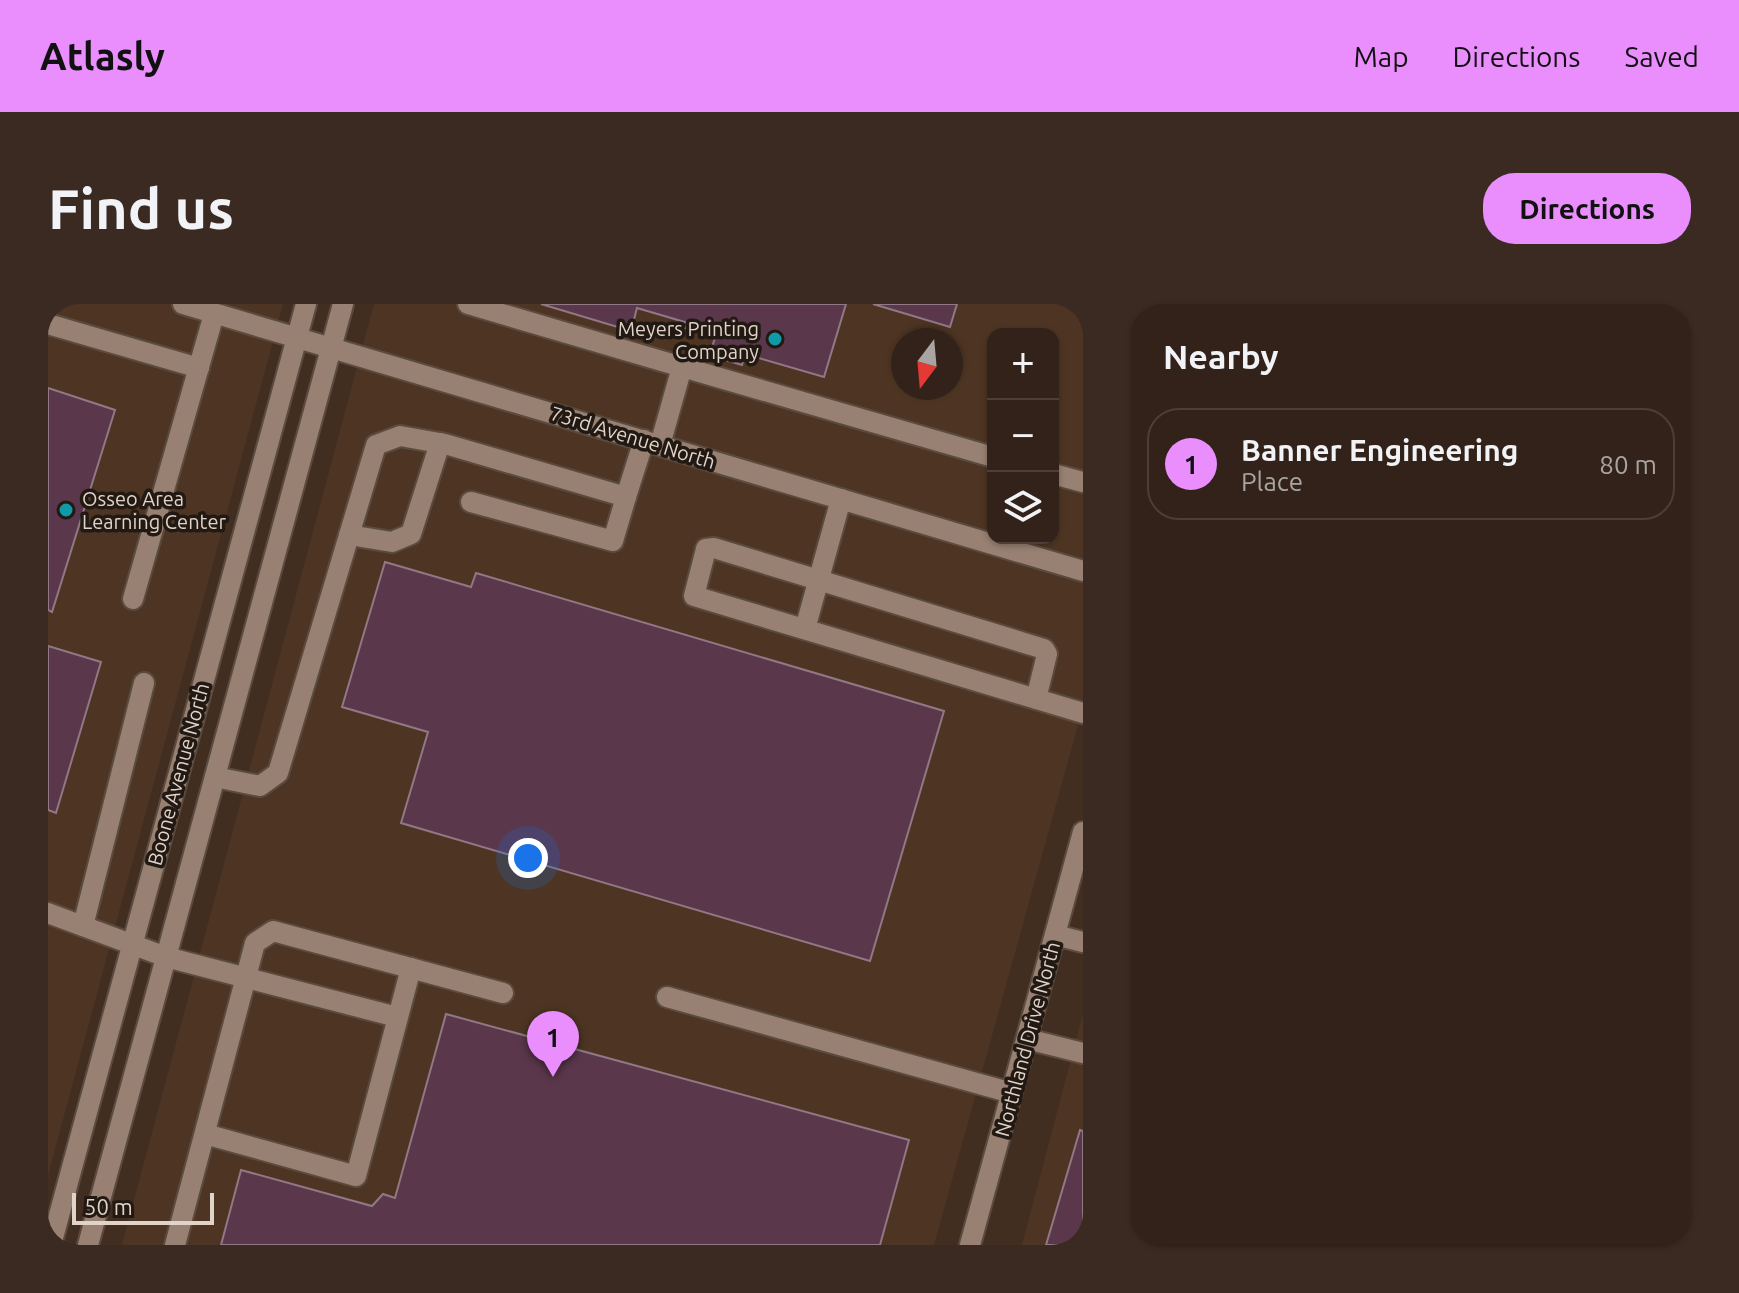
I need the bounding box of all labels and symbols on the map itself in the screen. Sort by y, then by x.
place label: Meyers Printing Company [618,317,759,363]
north arrow [891,328,963,400]
marker: Meyers Printing Company [766,330,784,348]
street label: 73rd Avenue North [548,401,718,473]
place label: Osseo Area Learning Center [82,487,226,533]
marker: Osseo Area Learning Center [57,501,75,519]
street label: Boone Avenue North [143,680,213,868]
your location [508,838,548,878]
street label: Northland Drive North [990,939,1064,1139]
pin: 1 [527,1011,579,1077]
scale bar [72,1189,214,1225]

